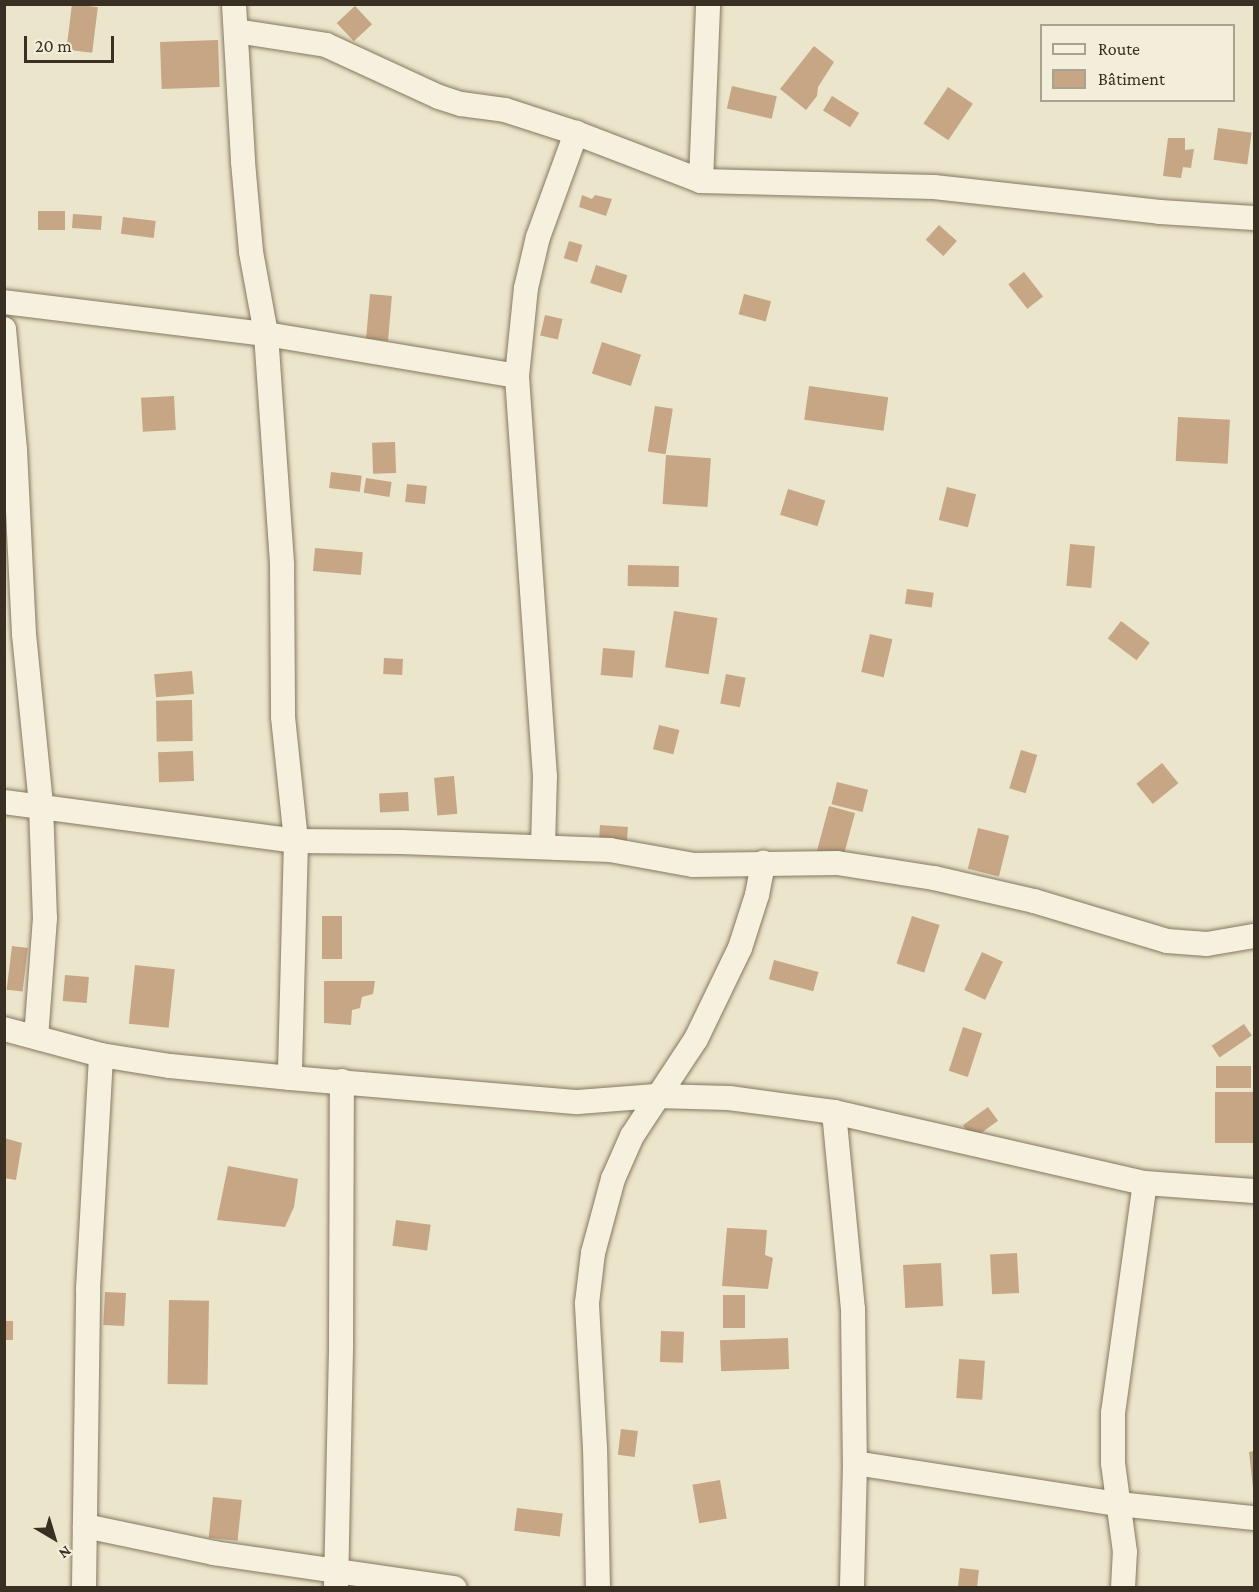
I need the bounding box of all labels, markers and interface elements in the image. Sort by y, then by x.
scale bar [27,24,117,62]
legend [1040,24,1235,102]
text: 20 m [35,36,72,56]
text: Route [1098,39,1140,59]
text: Bâtiment [1098,69,1165,89]
north arrow [24,1508,84,1568]
text: N [56,1543,75,1563]

